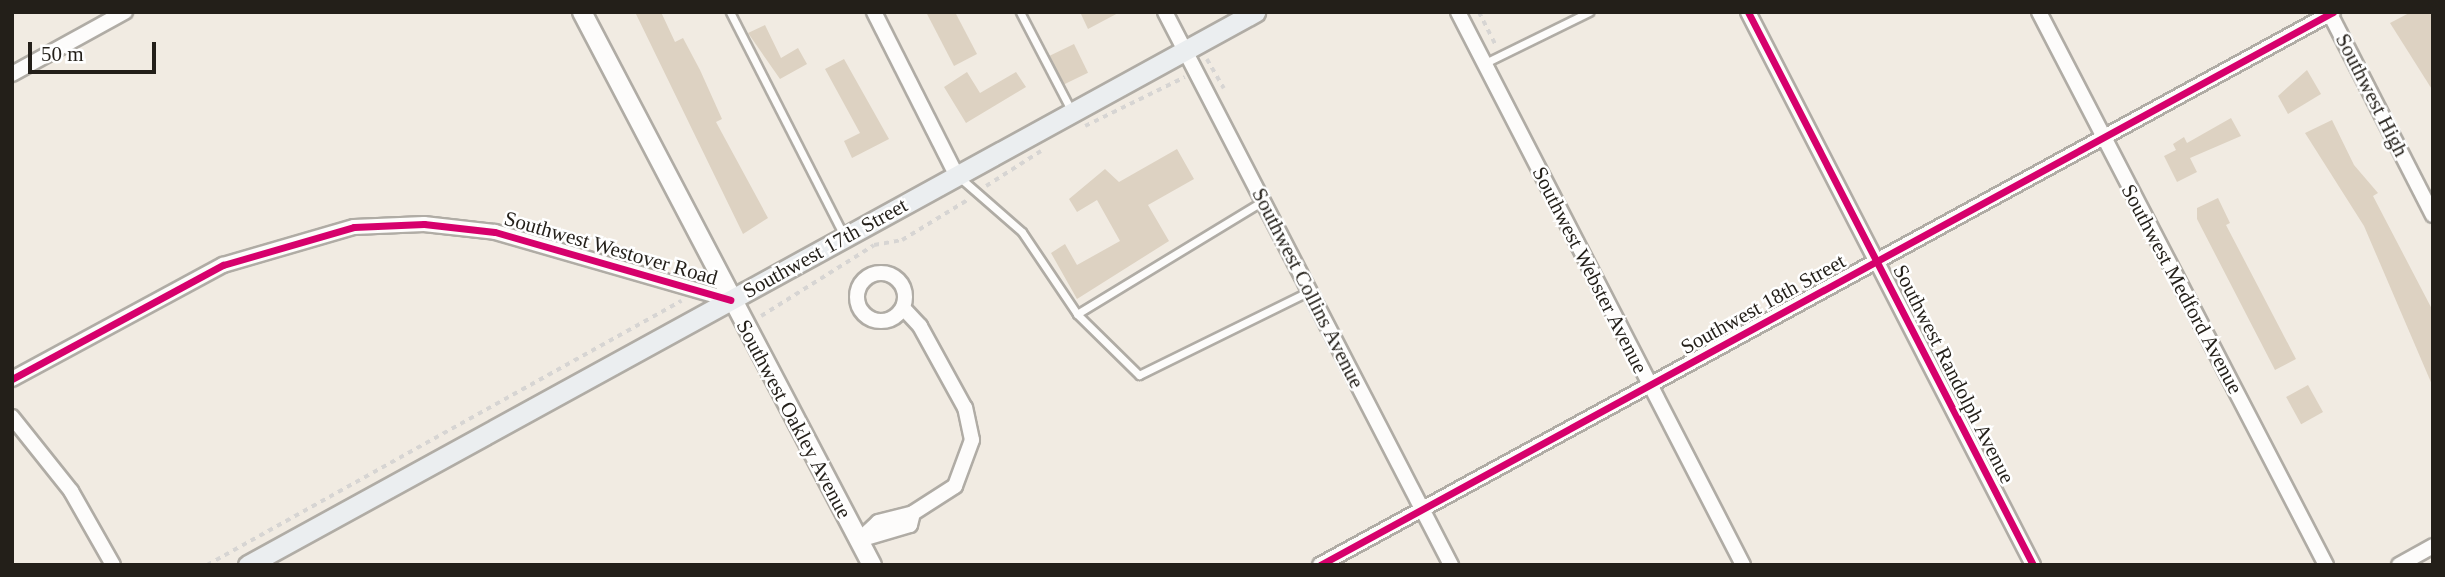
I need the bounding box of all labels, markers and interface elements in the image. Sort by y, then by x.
scale bar [32,28,159,72]
street label: Southwest High [2330,29,2414,161]
text: 50 m [41,42,84,66]
street label: Southwest Webster Avenue [1527,162,1653,378]
street label: Southwest Medford Avenue [2116,179,2248,399]
street label: Southwest Collins Avenue [1246,183,1370,393]
street label: Southwest 17th Street [738,192,912,304]
street label: Southwest Westover Road [501,205,721,291]
street label: Southwest 18th Street [1676,248,1850,360]
street label: Southwest Randolph Avenue [1888,260,2020,488]
street label: Southwest Oakley Avenue [731,315,857,523]

